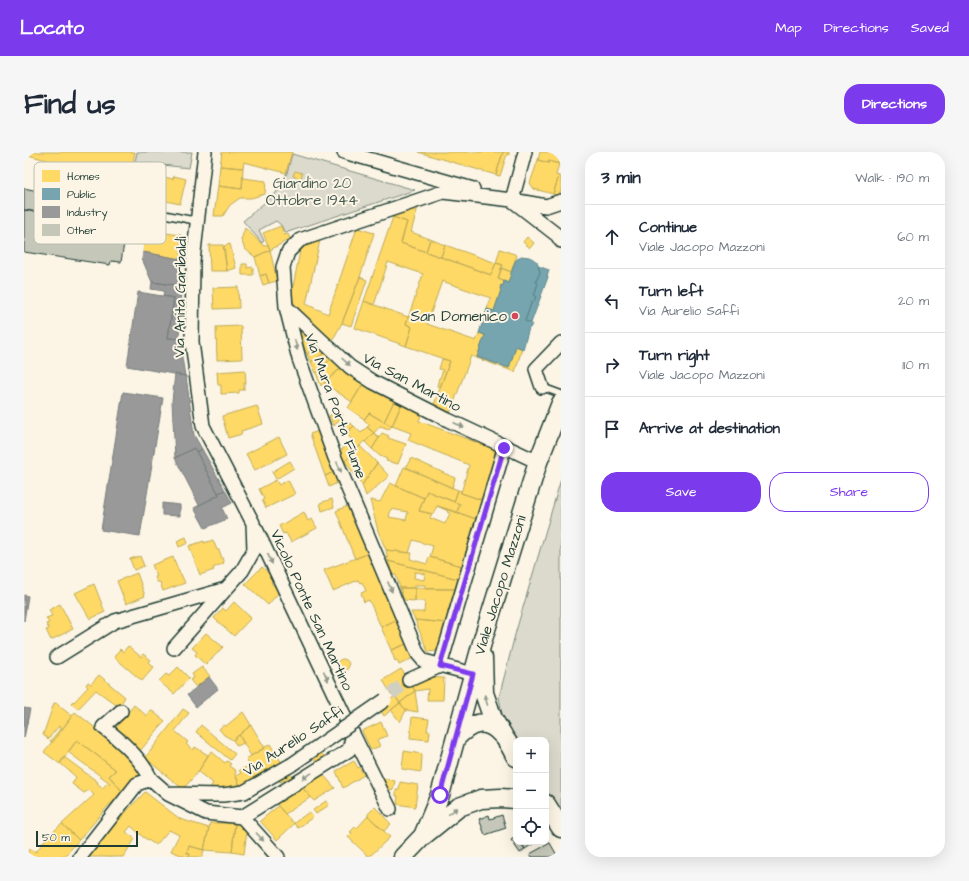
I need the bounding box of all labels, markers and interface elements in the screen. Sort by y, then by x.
text: Locato [20,15,84,42]
text: Map [775,18,802,38]
text: Directions [824,18,889,38]
text: Saved [911,18,949,38]
button: Directions [844,84,945,124]
text: Find us [24,85,115,124]
legend [34,162,166,244]
text: 3 min [601,166,641,190]
text: Homes [67,169,100,184]
text: Walk · 190 m [855,169,929,187]
park label: Giardino 20 Ottobre 1944 [266,173,358,211]
text: Public [67,187,96,202]
text: Industry [67,205,107,221]
text: Continue [639,217,697,238]
text: Other [67,223,96,238]
icon: ahead [601,226,623,248]
text: 60 m [897,228,929,246]
street label: Via Anita Garibaldi [169,235,192,358]
text: Viale Jacopo Mazzoni [639,238,765,256]
text: Turn left [639,281,703,302]
icon: left [601,290,623,312]
text: 20 m [898,292,929,310]
text: Via Aurelio Saffi [639,302,739,320]
place label: San Domenico [411,306,508,327]
marker: San Domenico [510,311,520,321]
street label: Via Mura Porta Fiume [299,331,372,482]
one-way arrow [293,339,299,351]
text: Turn right [639,345,710,366]
street label: Via San Martino [359,348,465,417]
icon: right [601,354,623,376]
text: 110 m [902,356,929,374]
one-way arrow [340,358,351,367]
text: Viale Jacopo Mazzoni [639,366,765,384]
icon: arrive [601,418,623,440]
text: Arrive at destination [639,418,780,439]
one-way arrow [453,422,465,428]
route end [495,439,513,457]
one-way arrow [337,462,343,474]
button: Save [601,472,761,512]
button: Share [769,472,929,512]
street label: Viale Jacopo Mazzoni [469,512,532,658]
street label: Vicolo Ponte San Martino [265,526,358,695]
one-way arrow [267,553,273,564]
one-way arrow [387,582,393,594]
one-way arrow [323,670,329,682]
one-way arrow [483,694,489,706]
street label: Via Aurelio Saffi [239,701,348,782]
map controls [513,737,549,845]
button: + [513,737,549,773]
one-way arrow [302,772,312,780]
button: − [513,773,549,809]
route start [431,786,449,804]
one-way arrow [447,807,458,816]
button: locate [513,809,549,845]
scale bar [36,829,138,848]
text: 50 m [42,830,70,845]
one-way arrow [256,832,265,842]

